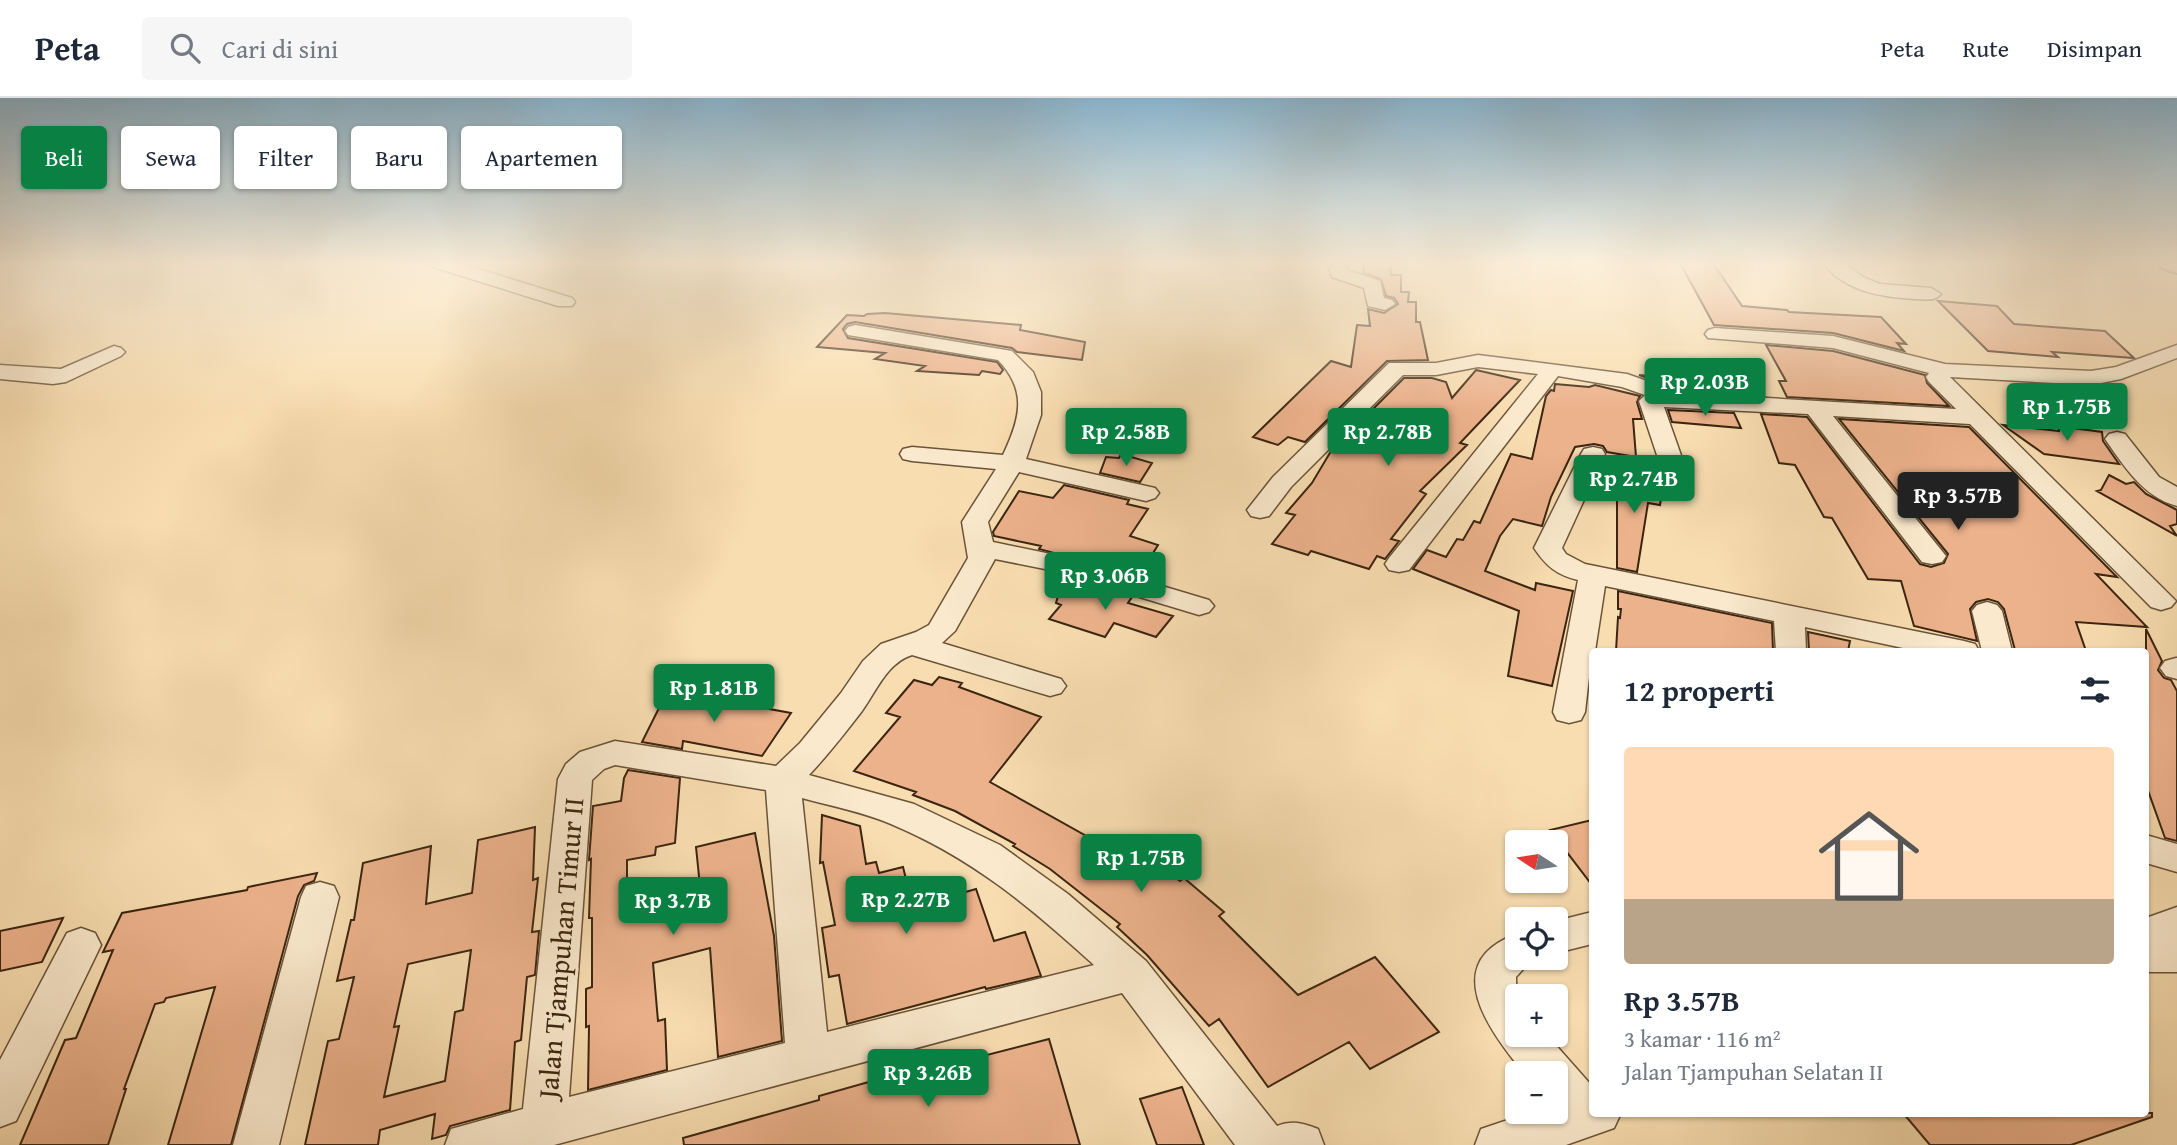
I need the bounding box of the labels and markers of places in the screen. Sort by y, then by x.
pin: Rp 2.03B [1633,358,1777,418]
pin: Rp 1.75B [1995,384,2139,443]
pin: Rp 2.58B [1054,408,1198,468]
pin: Rp 2.78B [1316,408,1460,468]
pin: Rp 2.74B [1562,456,1706,515]
pin: Rp 3.57B [1886,472,2030,532]
pin: Rp 3.06B [1033,552,1177,612]
pin: Rp 1.81B [642,664,786,724]
pin: Rp 1.75B [1069,834,1213,894]
pin: Rp 2.27B [834,876,978,936]
pin: Rp 3.7B [608,878,738,937]
pin: Rp 3.26B [856,1049,1000,1109]

